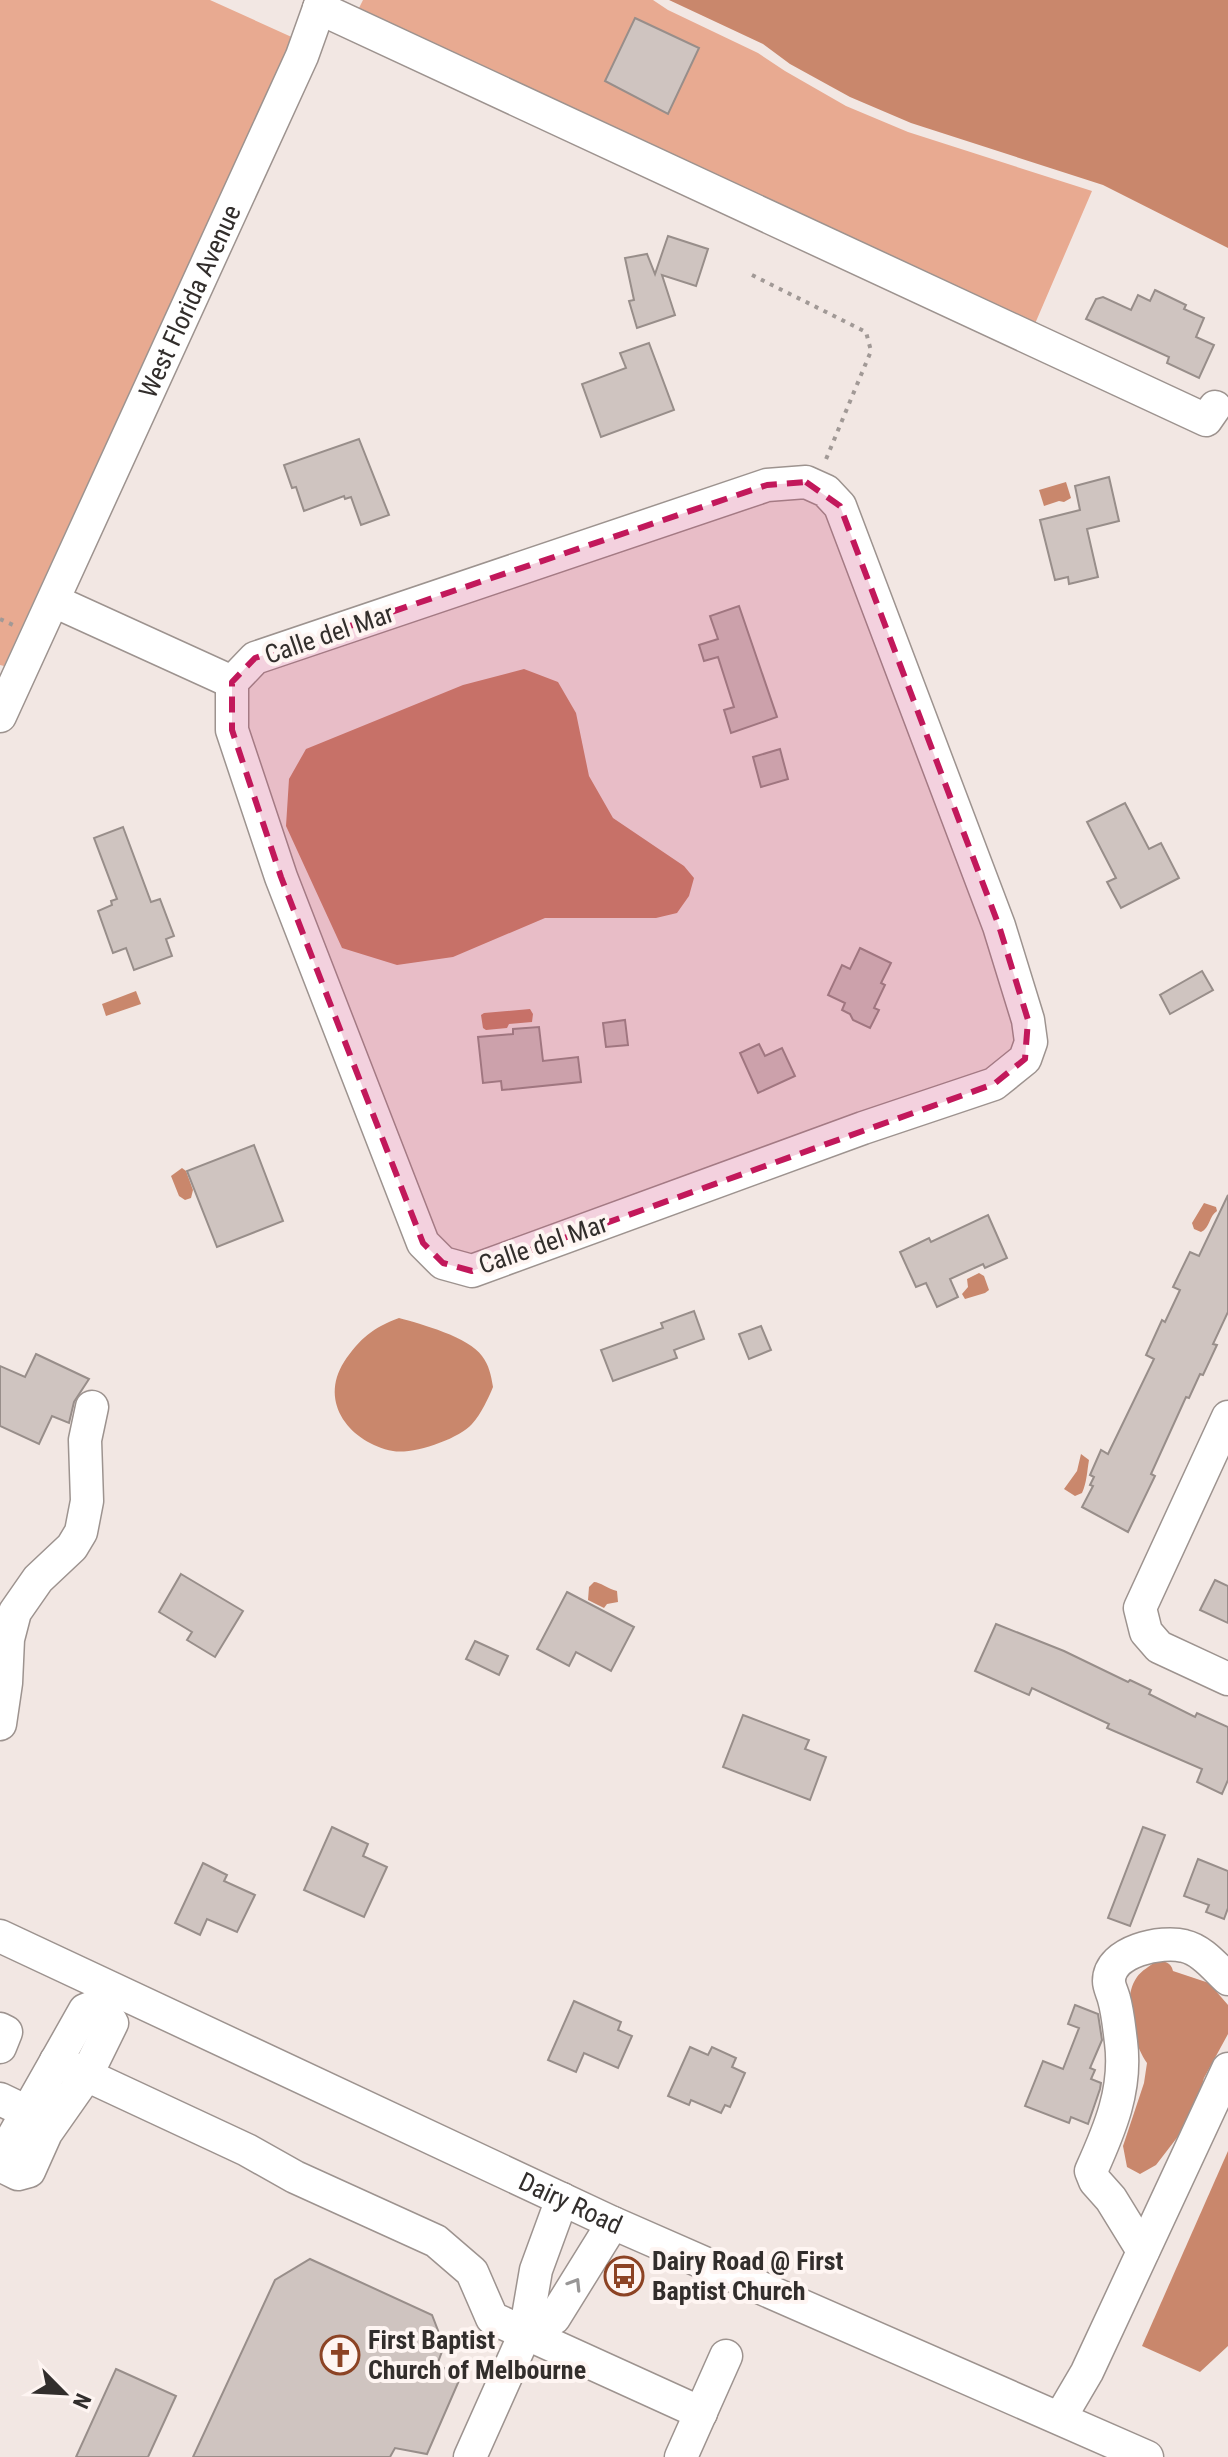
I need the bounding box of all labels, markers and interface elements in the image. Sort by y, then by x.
street label: West Florida Avenue [133,200,247,403]
street label: Calle del Mar [261,598,397,670]
street label: Calle del Mar [475,1208,611,1280]
street label: Dairy Road [514,2166,627,2240]
place label: Dairy Road @ First Baptist Church [652,2246,844,2306]
bus stop icon: Dairy Road @ First Baptist Church [603,2255,645,2297]
one-way arrow [565,2278,581,2293]
place label: First Baptist Church of Melbourne [368,2325,586,2385]
church icon: First Baptist Church of Melbourne [319,2334,361,2376]
north arrow [24,2353,104,2433]
text: N [68,2390,96,2412]

